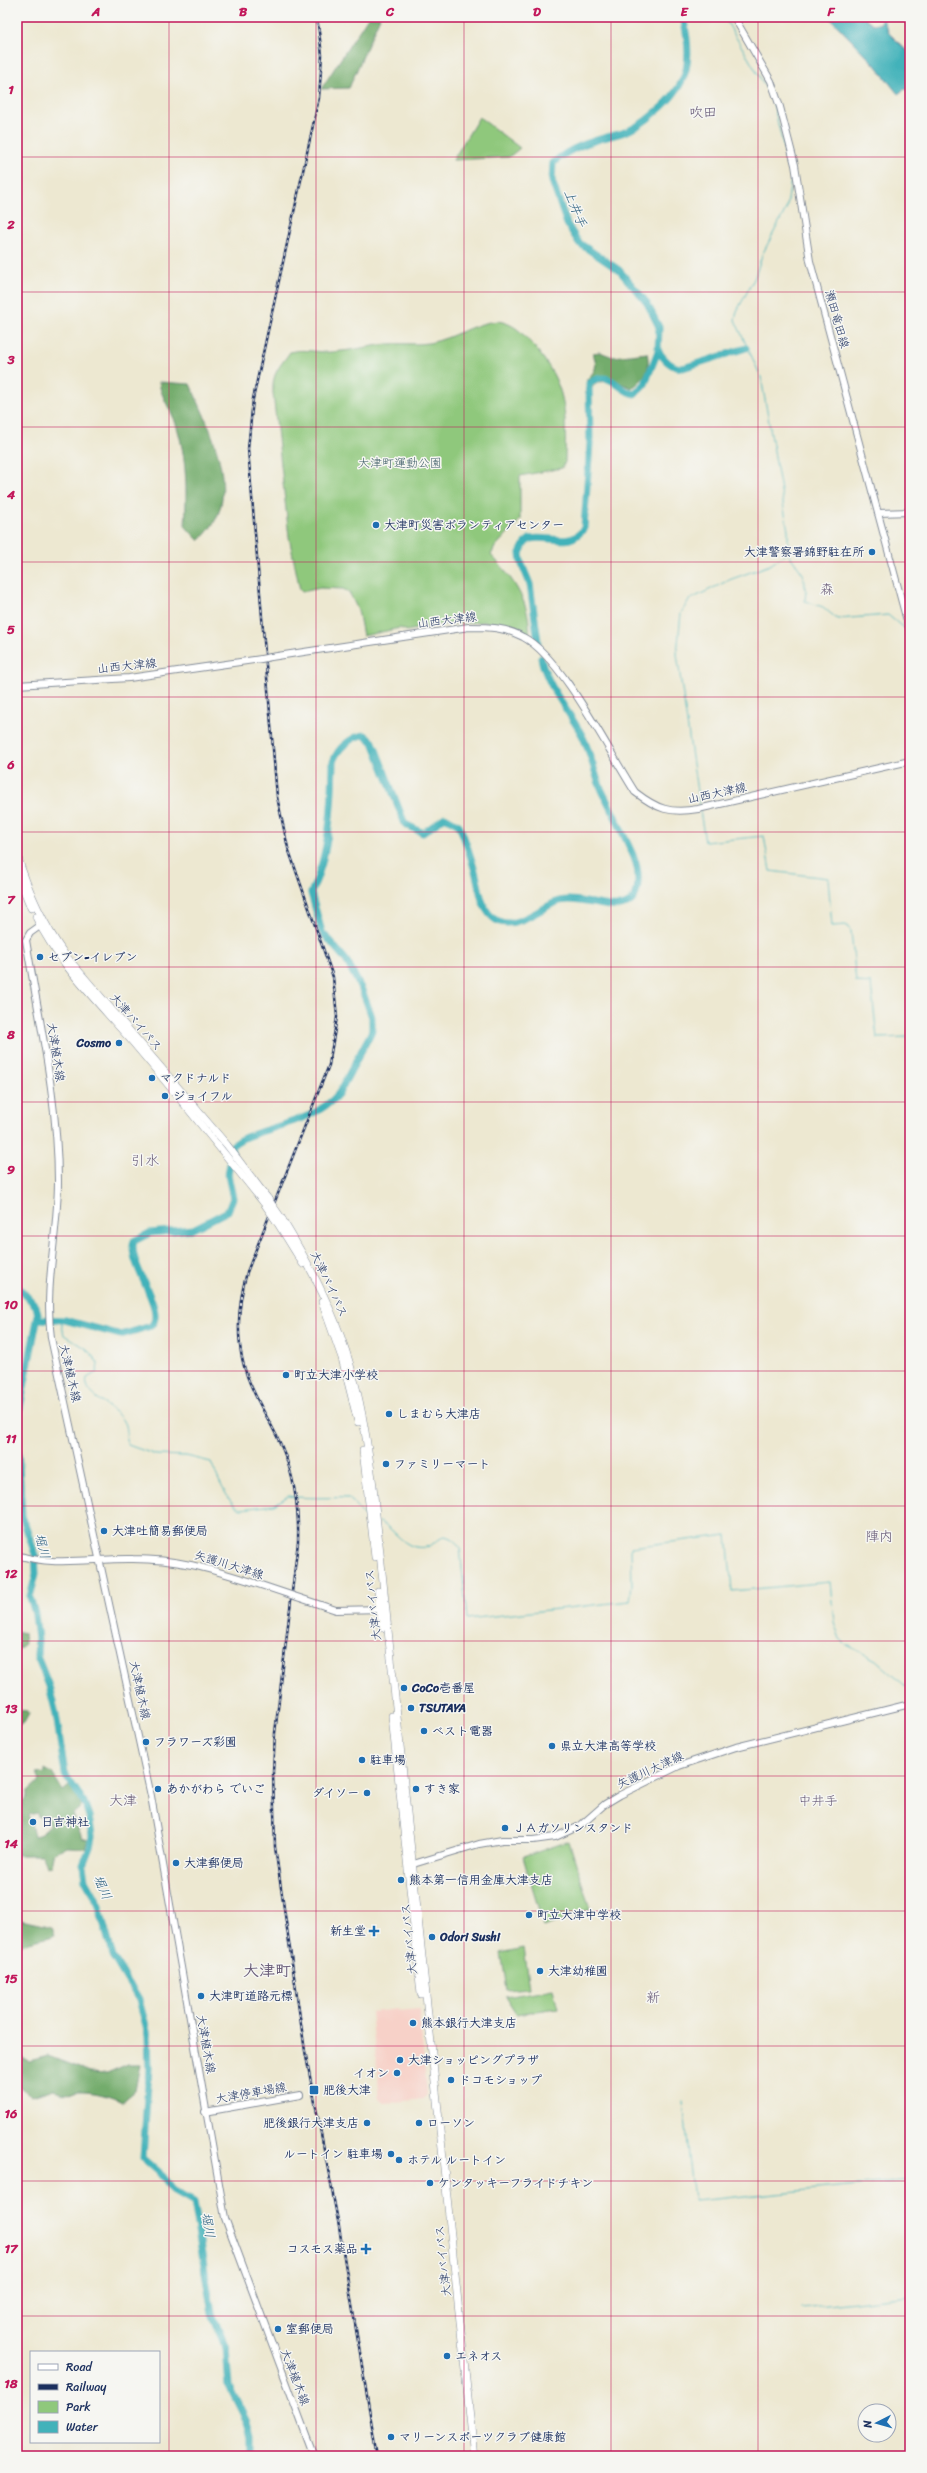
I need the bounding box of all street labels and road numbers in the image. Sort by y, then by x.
street label: 瀬田竜田線 [818,287,856,351]
street label: 山西大津線 [416,605,478,635]
street label: 山西大津線 [96,652,158,680]
street label: 山西大津線 [685,776,749,810]
street label: 大津バイパス [104,988,168,1056]
street label: 大津植木線 [40,1021,72,1083]
street label: 大津バイパス [304,1247,354,1321]
street label: 大津植木線 [53,1341,87,1405]
street label: 矢護川大津線 [191,1544,267,1586]
street label: 大津バイパス [358,1568,388,1642]
street label: 大津植木線 [123,1658,157,1722]
street label: 矢護川大津線 [613,1745,687,1795]
street label: 大津バイパス [394,1902,424,1976]
street label: 大津植木線 [190,2013,222,2075]
street label: 大津停車場線 [214,2076,288,2110]
street label: 大津バイパス [428,2224,458,2298]
street label: 大津植木線 [274,2345,316,2409]

